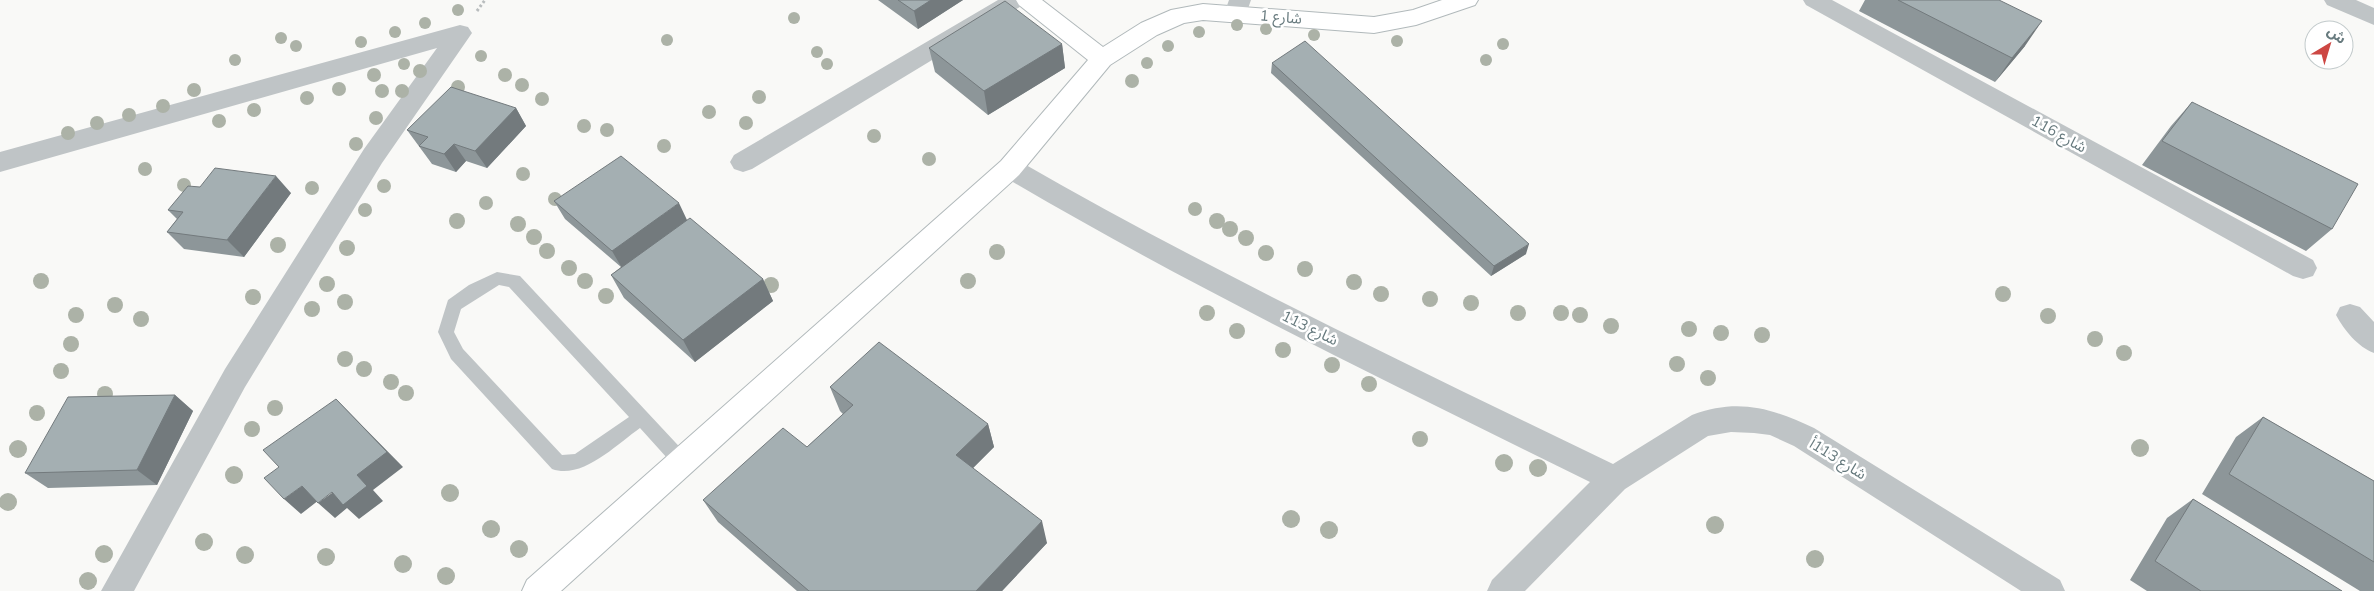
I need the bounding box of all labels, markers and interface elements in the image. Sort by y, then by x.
street label: شارع 1 [1259,5,1303,31]
north arrow [2304,20,2354,70]
text: ش [2323,22,2350,49]
street label: شارع 116 [2027,111,2090,159]
street label: شارع 113 [1278,306,1342,352]
street label: شارع 113أ [1804,434,1870,486]

